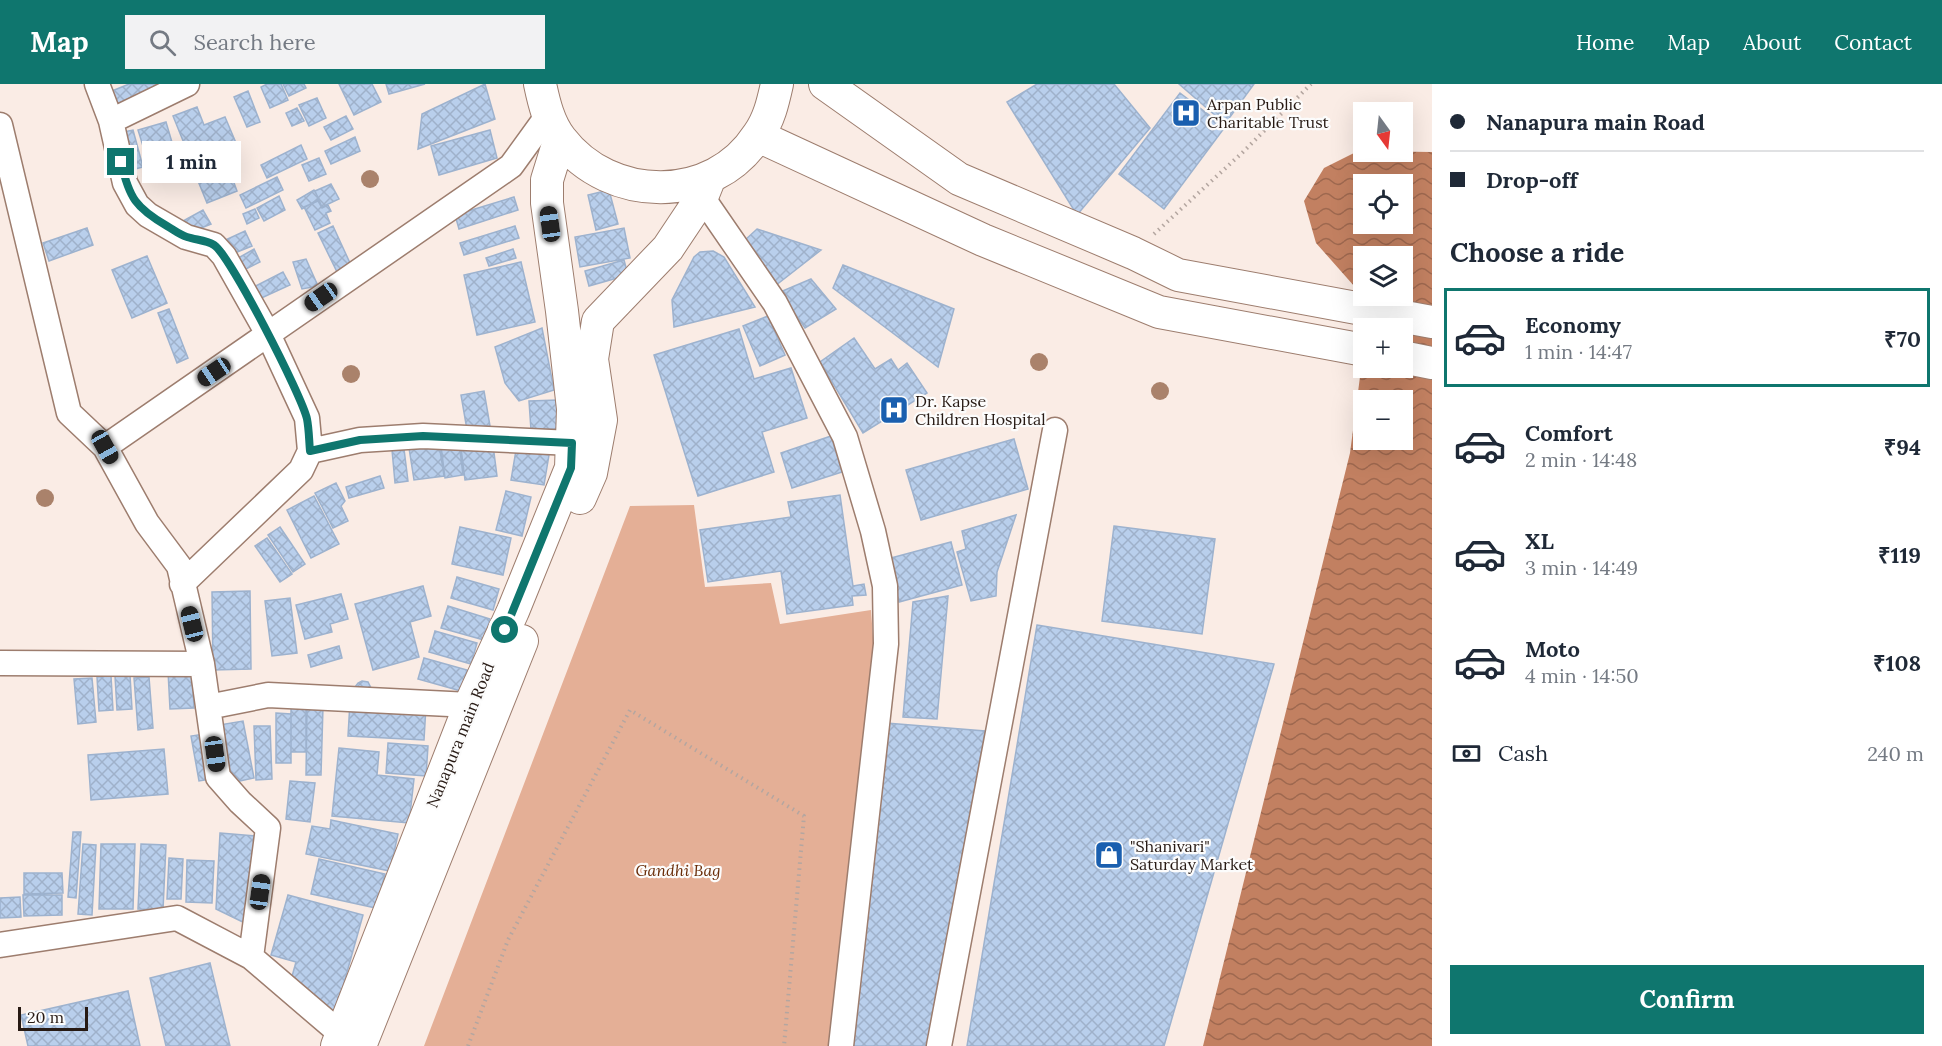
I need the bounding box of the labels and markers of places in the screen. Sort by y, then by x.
place label: Arpan Public Charitable Trust [1206,94,1330,132]
hospital icon: Arpan Public Charitable Trust [1170,97,1202,129]
place label: Dr. Kapse Children Hospital [915,391,1046,429]
hospital icon: Dr. Kapse Children Hospital [878,394,910,426]
place label: "Shanivari" Saturday Market [1130,836,1254,874]
shop icon: "Shanivari" Saturday Market [1093,839,1125,871]

